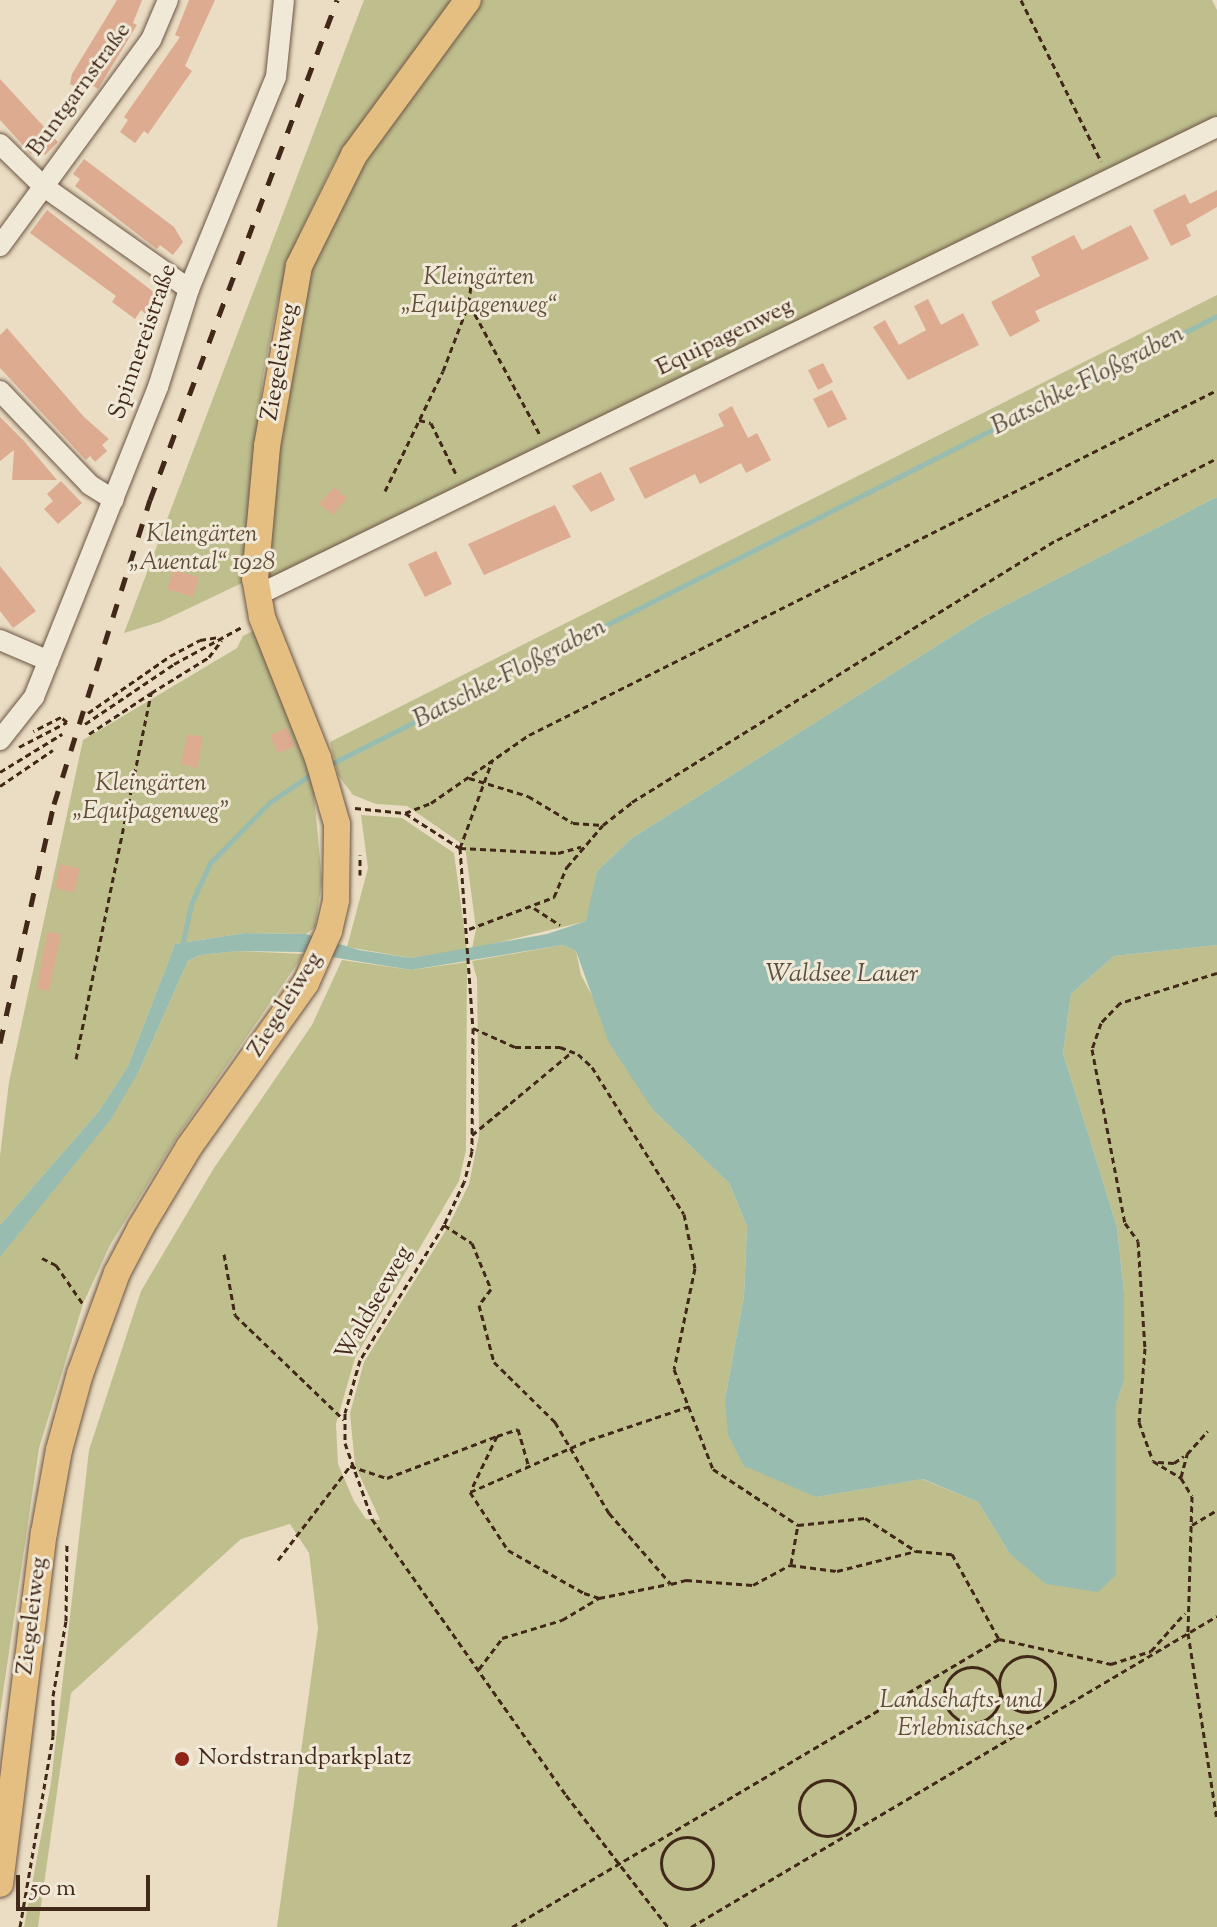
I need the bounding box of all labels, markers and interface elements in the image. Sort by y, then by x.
street label: Buntgarnstraße [22,18,138,162]
street label: Spinnereistraße [104,261,184,423]
park label: Kleingärten „Equipagenweg“ [401,265,557,321]
street label: Equipagenweg [652,292,798,384]
street label: Ziegeleiweg [257,301,305,423]
water label: Batschke‐Floßgraben [986,319,1190,443]
park label: Kleingärten „Auental“ 1928 [129,522,275,578]
water label: Batschke‐Floßgraben [408,612,612,736]
park label: Kleingärten „Equipagenweg" [72,771,230,827]
street label: Ziegeleiweg [242,947,330,1063]
water label: Waldsee Lauer [766,959,918,991]
street label: Waldseeweg [331,1241,419,1367]
street label: Ziegeleiweg [11,1555,55,1677]
park label: Landschafts- und Erlebnisachse [880,1688,1042,1744]
place label: Nordstrandparkplatz [198,1745,411,1773]
marker: Nordstrandparkplatz [173,1750,191,1768]
scale bar [20,1859,154,1909]
text: 50 m [30,1872,76,1906]

